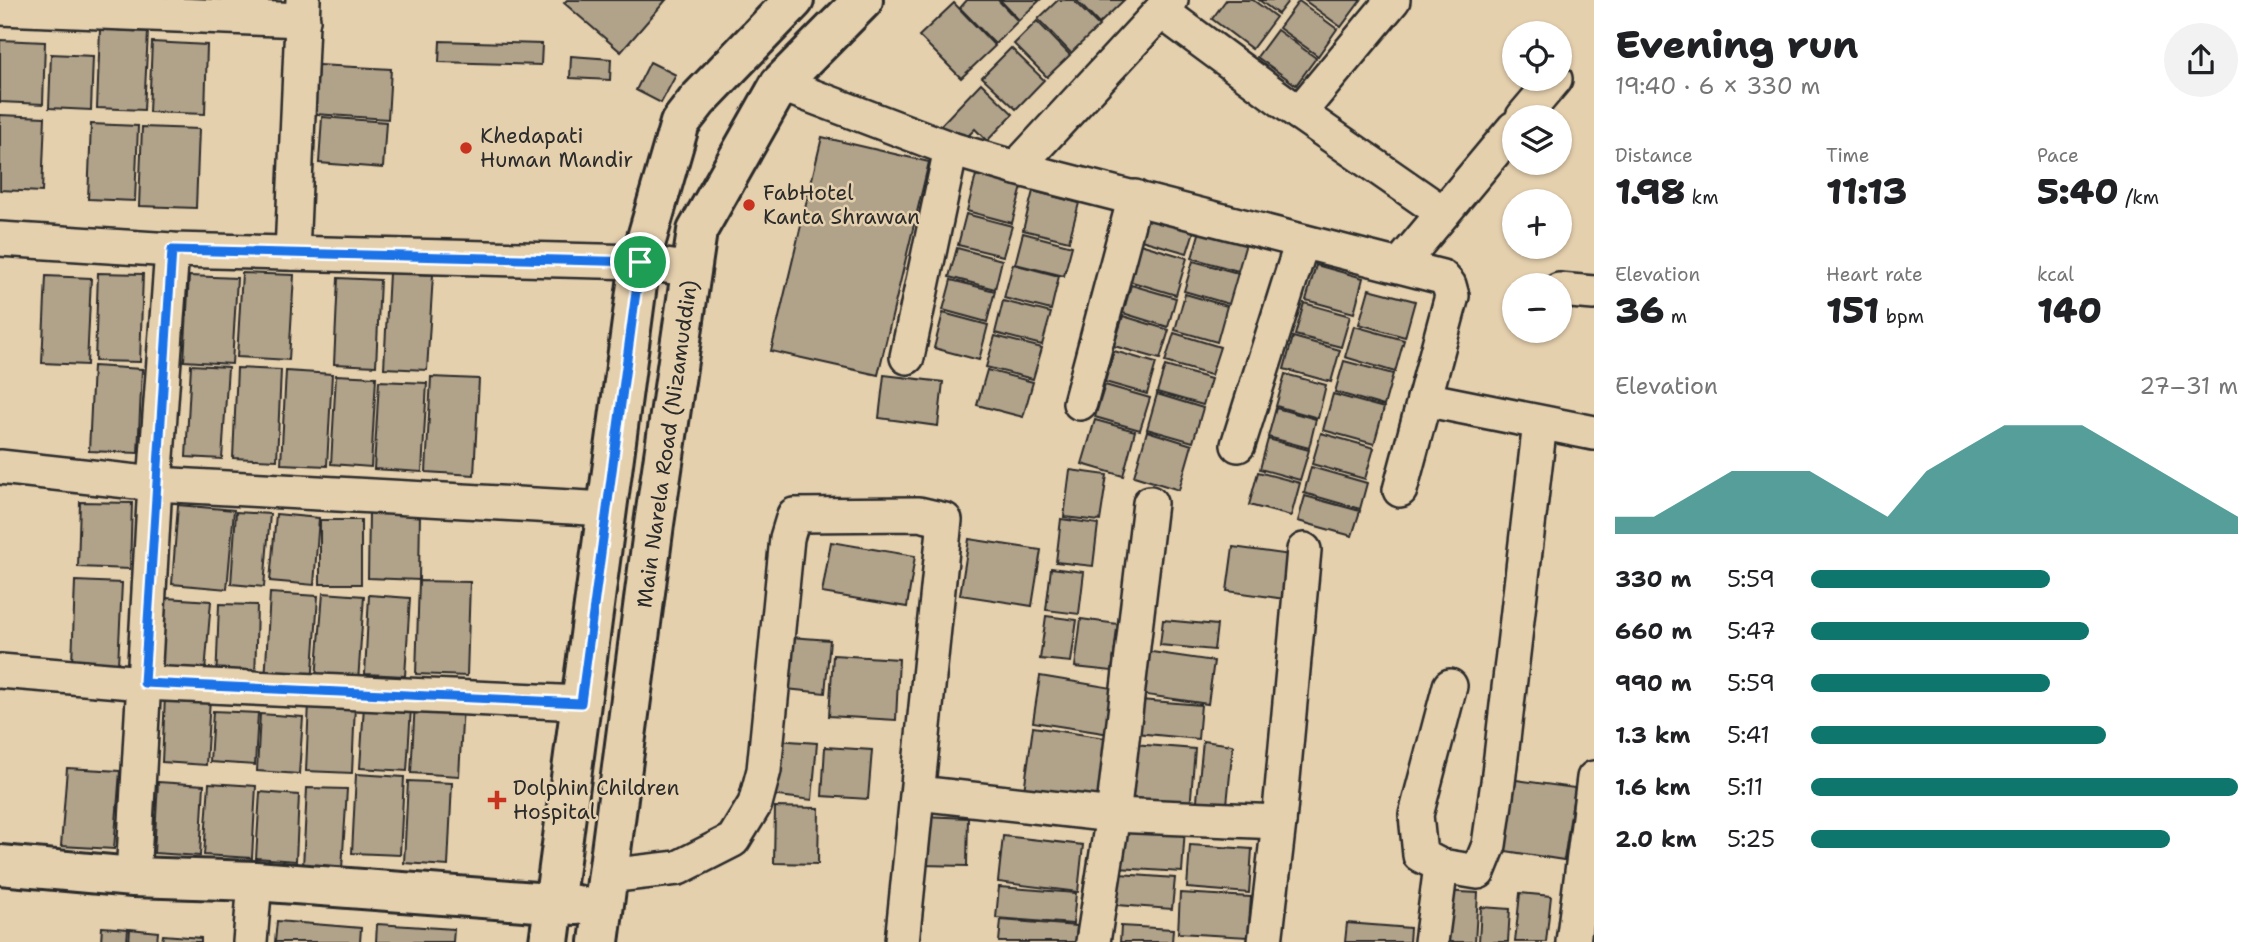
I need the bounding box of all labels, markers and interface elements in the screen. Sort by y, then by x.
text: Evening run [1615,19,1858,70]
map controls [1502,21,1572,343]
button: locate [1502,21,1572,91]
button: share [2164,23,2238,97]
text: 19:40 · 6 × 330 m [1615,71,1820,101]
button: layers [1502,105,1572,175]
place label: Khedapati Human Mandir [480,122,633,174]
marker: Khedapati Human Mandir [458,140,474,156]
text: Distance [1615,143,1693,168]
text: Time [1826,143,1870,168]
text: Pace [2037,143,2079,168]
text: 1.98 [1615,168,1685,215]
text: 11:13 [1826,168,1907,215]
text: 5:40 [2037,168,2119,215]
place label: FabHotel Kanta Shrawan [763,179,920,231]
text: km [1685,185,1719,210]
text: /km [2119,185,2159,210]
button: + [1502,189,1572,259]
marker: FabHotel Kanta Shrawan [741,197,757,213]
pin [610,232,670,292]
icon: arrive [621,243,659,281]
text: Elevation [1615,262,1700,287]
text: Heart rate [1826,262,1923,287]
text: kcal [2037,262,2074,287]
button: − [1502,273,1572,343]
street label: Main Narela Road (Nizamuddin) [630,278,704,610]
text: 36 [1615,287,1664,334]
text: 151 [1826,287,1879,334]
text: 140 [2037,287,2102,334]
text: m [1664,304,1687,329]
text: bpm [1879,304,1924,329]
text: Elevation [1615,371,1718,401]
text: 27–31 m [2139,371,2238,401]
text: 330 m [1615,564,1692,594]
text: 5:59 [1727,564,1775,594]
text: 660 m [1615,616,1692,646]
text: 5:47 [1727,616,1776,646]
text: 990 m [1615,668,1692,698]
text: 5:59 [1727,668,1775,698]
text: 1.3 km [1615,720,1690,750]
text: 5:41 [1727,720,1770,750]
text: 1.6 km [1615,772,1690,802]
text: 5:11 [1727,772,1763,802]
place label: Dolphin Children Hospital [513,774,680,826]
marker: Dolphin Children Hospital [487,790,507,810]
text: 2.0 km [1615,824,1697,854]
text: 5:25 [1727,824,1775,854]

